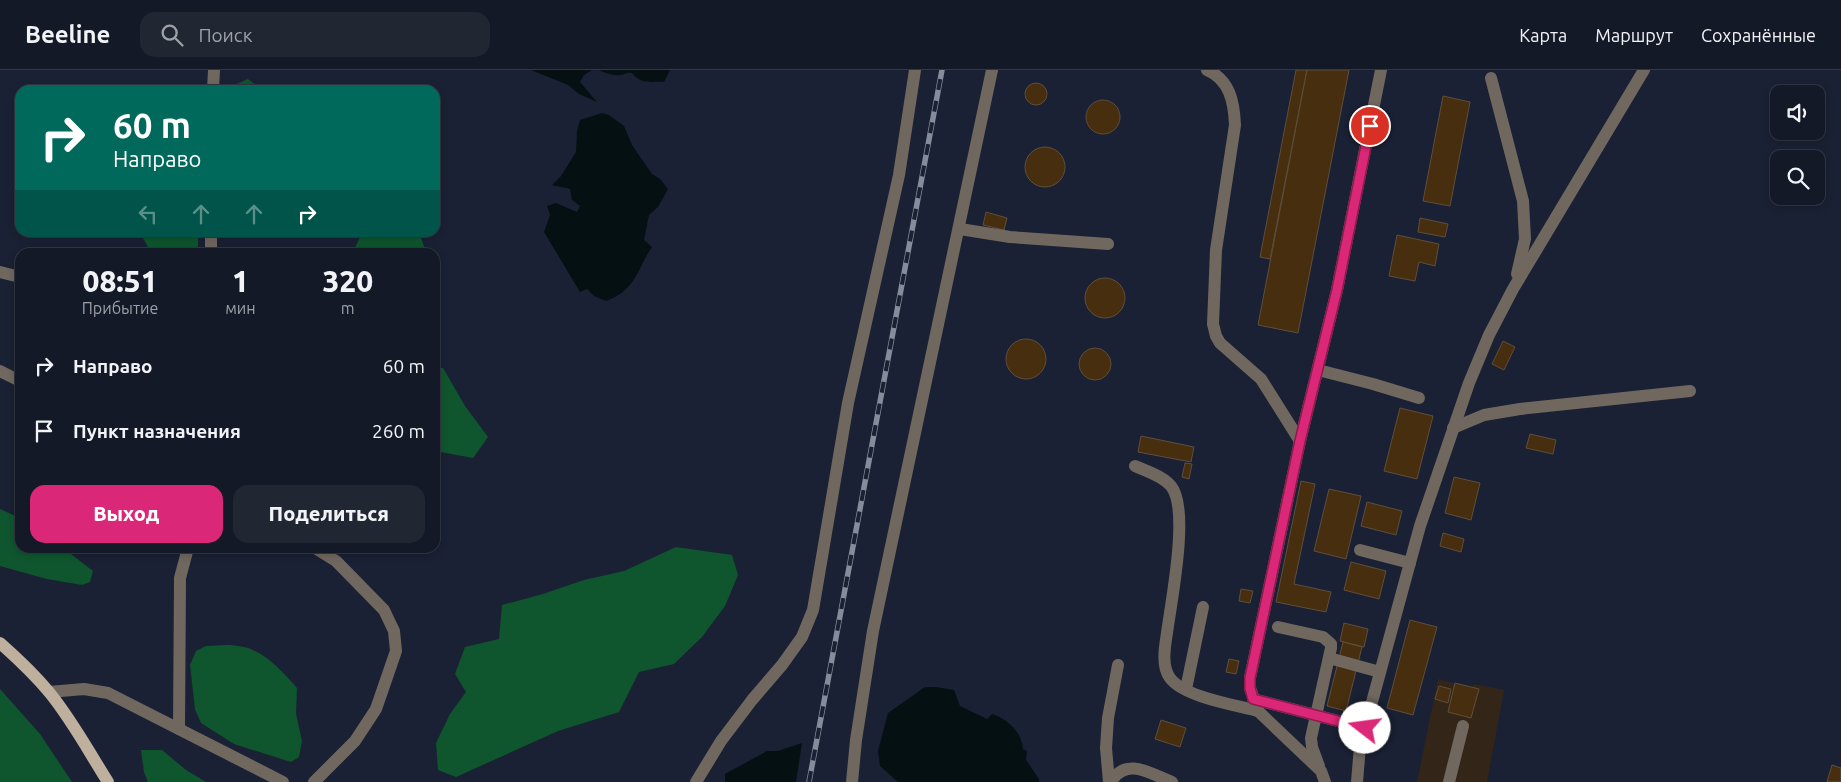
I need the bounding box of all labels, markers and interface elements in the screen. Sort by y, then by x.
search box [140,12,490,57]
text: Beeline [25,21,110,48]
icon: search [158,21,186,49]
text: Поиск [198,24,252,46]
text: Карта [1519,25,1567,45]
text: Маршрут [1595,25,1673,45]
text: Сохранённые [1701,25,1816,45]
map controls [1770,85,1825,205]
button: sound [1770,85,1825,140]
icon: right [30,105,95,170]
text: 60 m [113,105,191,145]
pin [1349,105,1391,147]
icon: arrive [1356,112,1384,140]
text: Направо [113,146,201,171]
button: search [1770,150,1825,205]
icon: left [134,200,162,228]
icon: ahead [187,200,215,228]
icon: ahead [240,200,268,228]
icon: right [293,200,321,228]
text: 08:51 [83,264,158,298]
text: 1 [232,264,249,298]
text: 320 [322,264,373,298]
text: Прибытие [82,299,158,317]
text: мин [225,299,256,317]
text: m [341,299,355,317]
icon: right [30,352,58,380]
text: Направо [73,355,153,377]
text: 60 m [383,355,425,377]
icon: arrive [30,417,58,445]
text: Пункт назначения [73,420,241,442]
text: 260 m [372,420,425,442]
button: Выход [30,485,223,543]
button: Поделиться [233,485,425,543]
position arrow [1338,701,1390,753]

